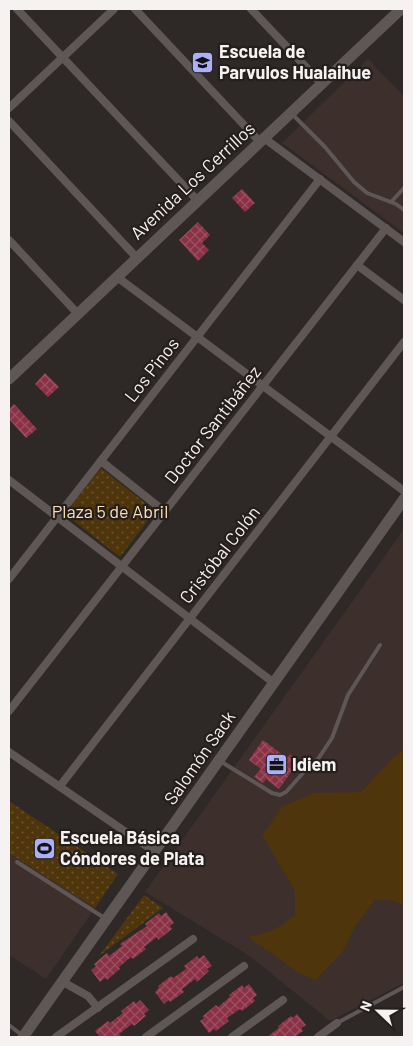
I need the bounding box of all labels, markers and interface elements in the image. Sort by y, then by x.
place label: Escuela de Parvulos Hualaihue [219,40,371,83]
school or university icon: Escuela de Parvulos Hualaihue [191,50,215,74]
street label: Avenida Los Cerrillos [125,117,259,244]
street label: Los Pinos [119,333,183,406]
street label: Doctor Santibáñez [159,361,265,488]
park label: Plaza 5 de Abril [52,500,168,522]
street label: Cristóbal Colón [174,501,264,608]
street label: Salomón Sack [159,706,240,809]
office icon: Idiem [264,753,288,777]
place label: Idiem [292,753,336,775]
place label: Escuela Básica Cóndores de Plata [60,826,204,869]
sports icon: Escuela Básica Cóndores de Plata [32,836,56,860]
north arrow [353,986,403,1036]
text: N [356,998,375,1013]

